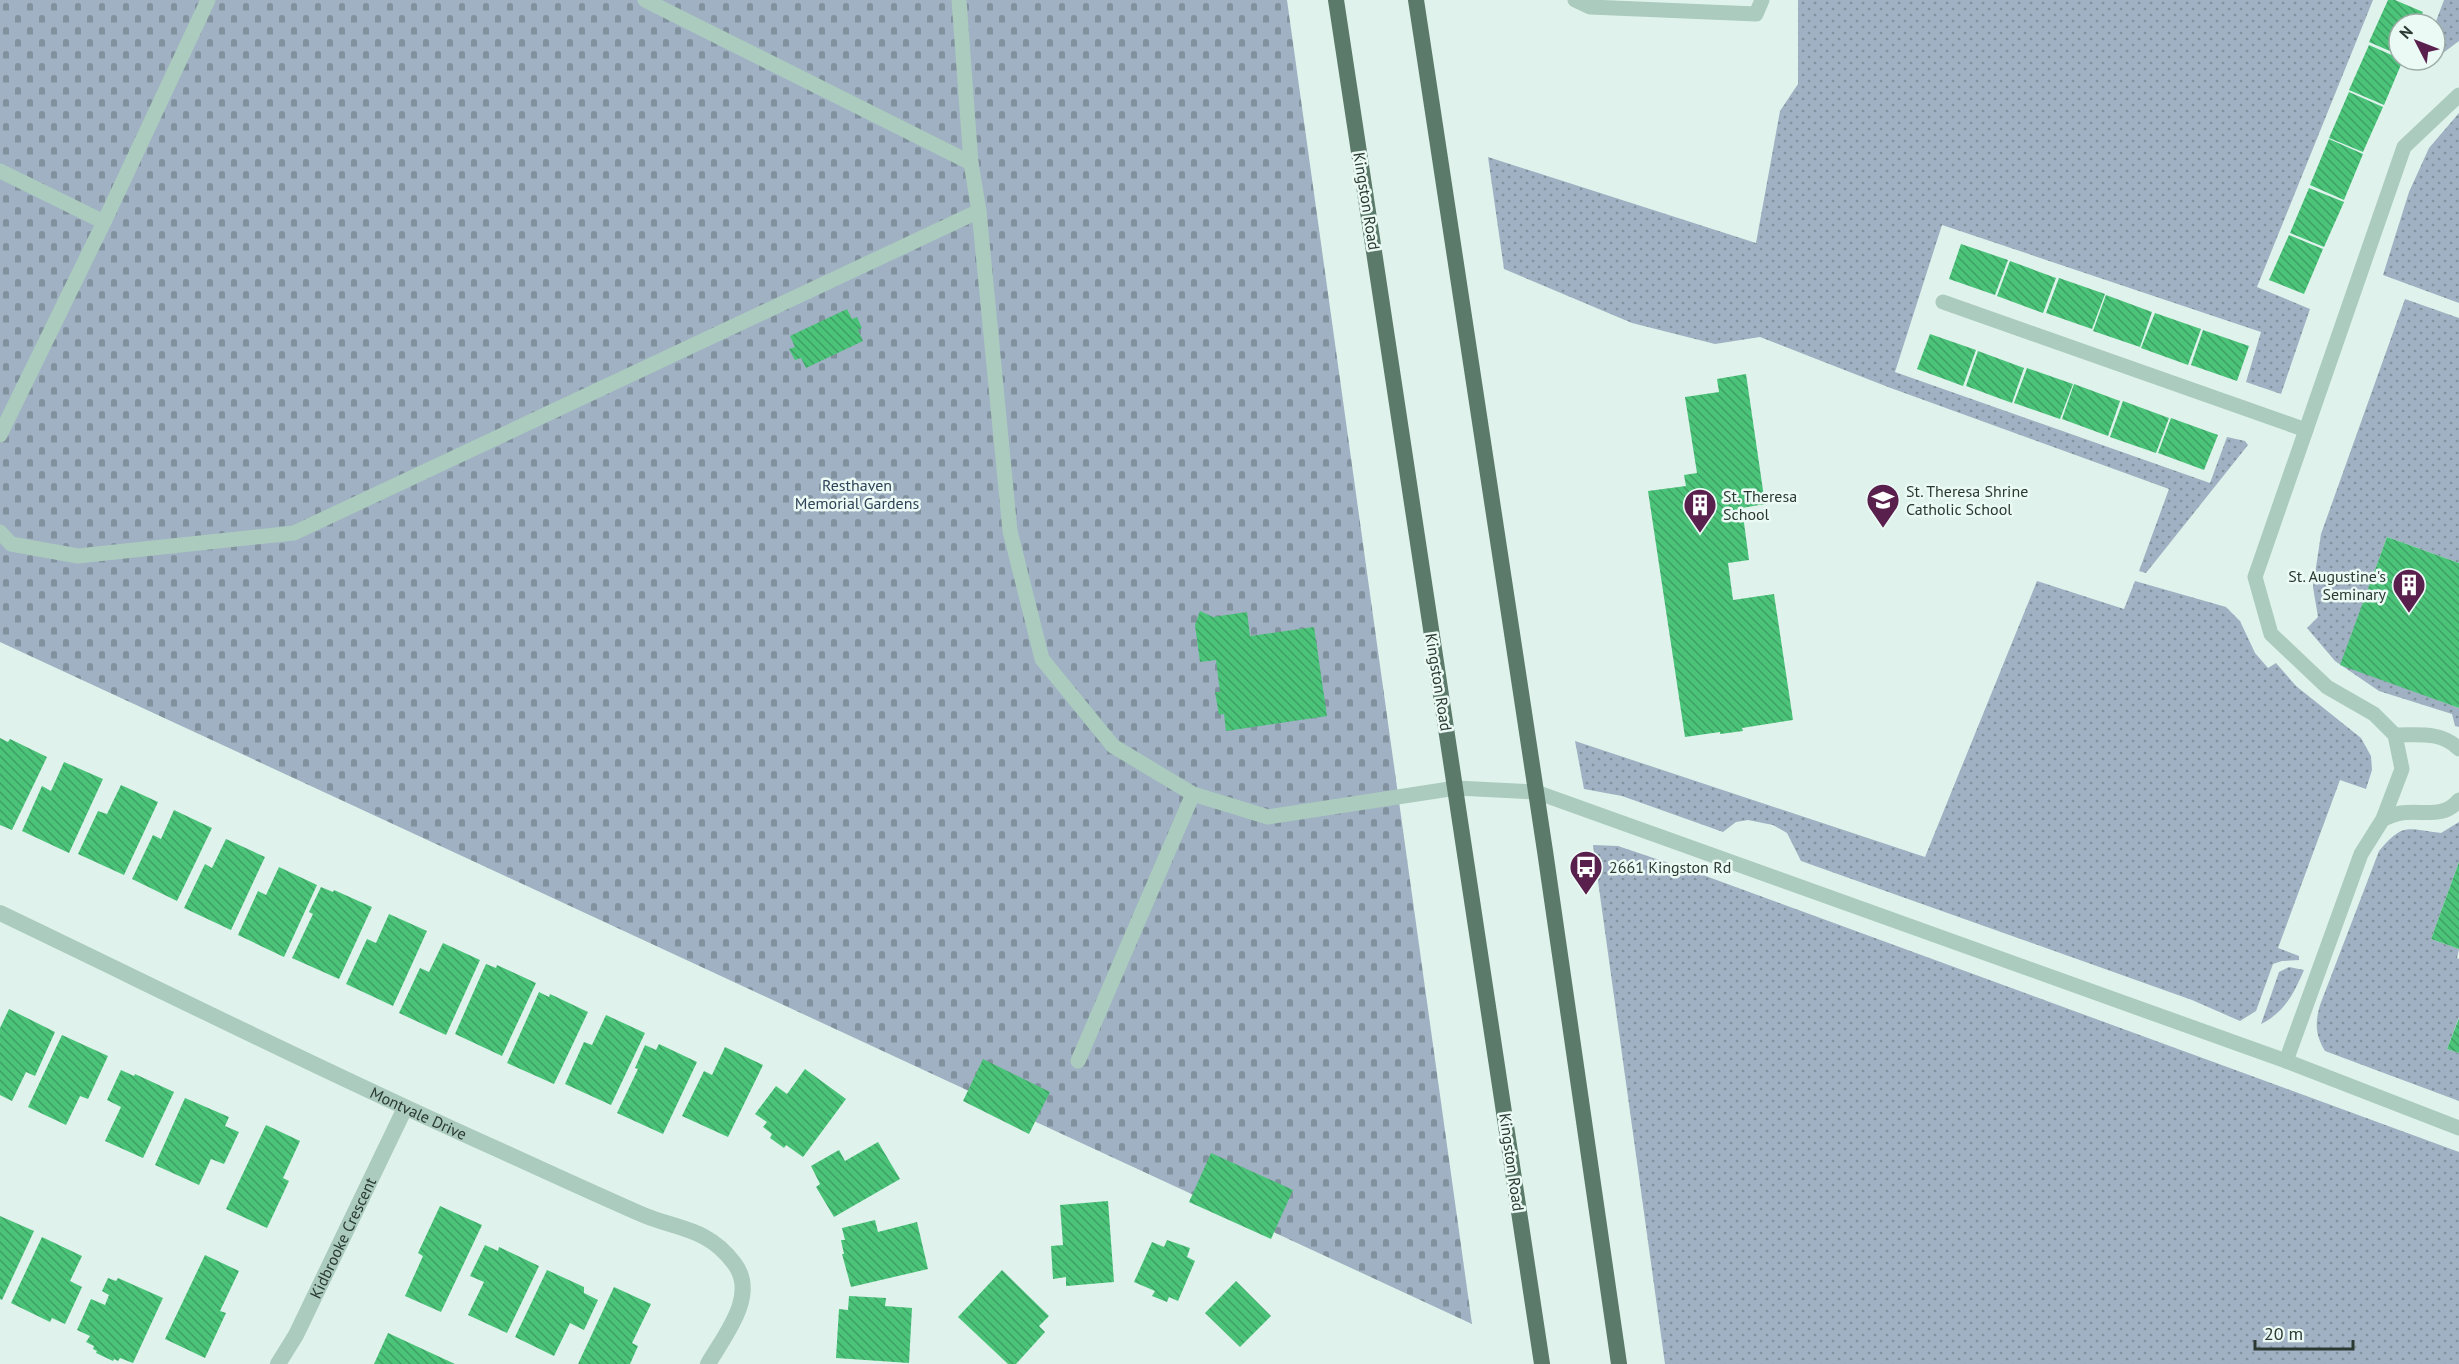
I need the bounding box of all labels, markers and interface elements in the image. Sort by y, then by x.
north arrow [2387,12,2447,72]
text: N [2395,21,2417,43]
street label: Kingston Road [1349,151,1385,251]
park label: Resthaven Memorial Gardens [795,475,919,513]
place label: St. Theresa Shrine Catholic School [1906,481,2028,519]
school or university icon: St. Theresa Shrine Catholic School [1865,482,1901,529]
place label: St. Theresa School [1723,486,1797,524]
building icon: St. Theresa School [1682,487,1718,534]
place label: St. Augustine's Seminary [2288,566,2387,604]
building icon: St. Augustine's Seminary [2391,567,2427,614]
street label: Kingston Road [1421,632,1457,732]
bus stop icon: 2661 Kingston Rd [1568,849,1604,896]
place label: 2661 Kingston Rd [1609,857,1731,877]
street label: Montvale Drive [367,1082,470,1144]
street label: Kingston Road [1495,1112,1529,1212]
street label: Kidbrooke Crescent [305,1173,381,1302]
scale bar [2255,1313,2352,1351]
text: 20 m [2264,1322,2303,1345]

